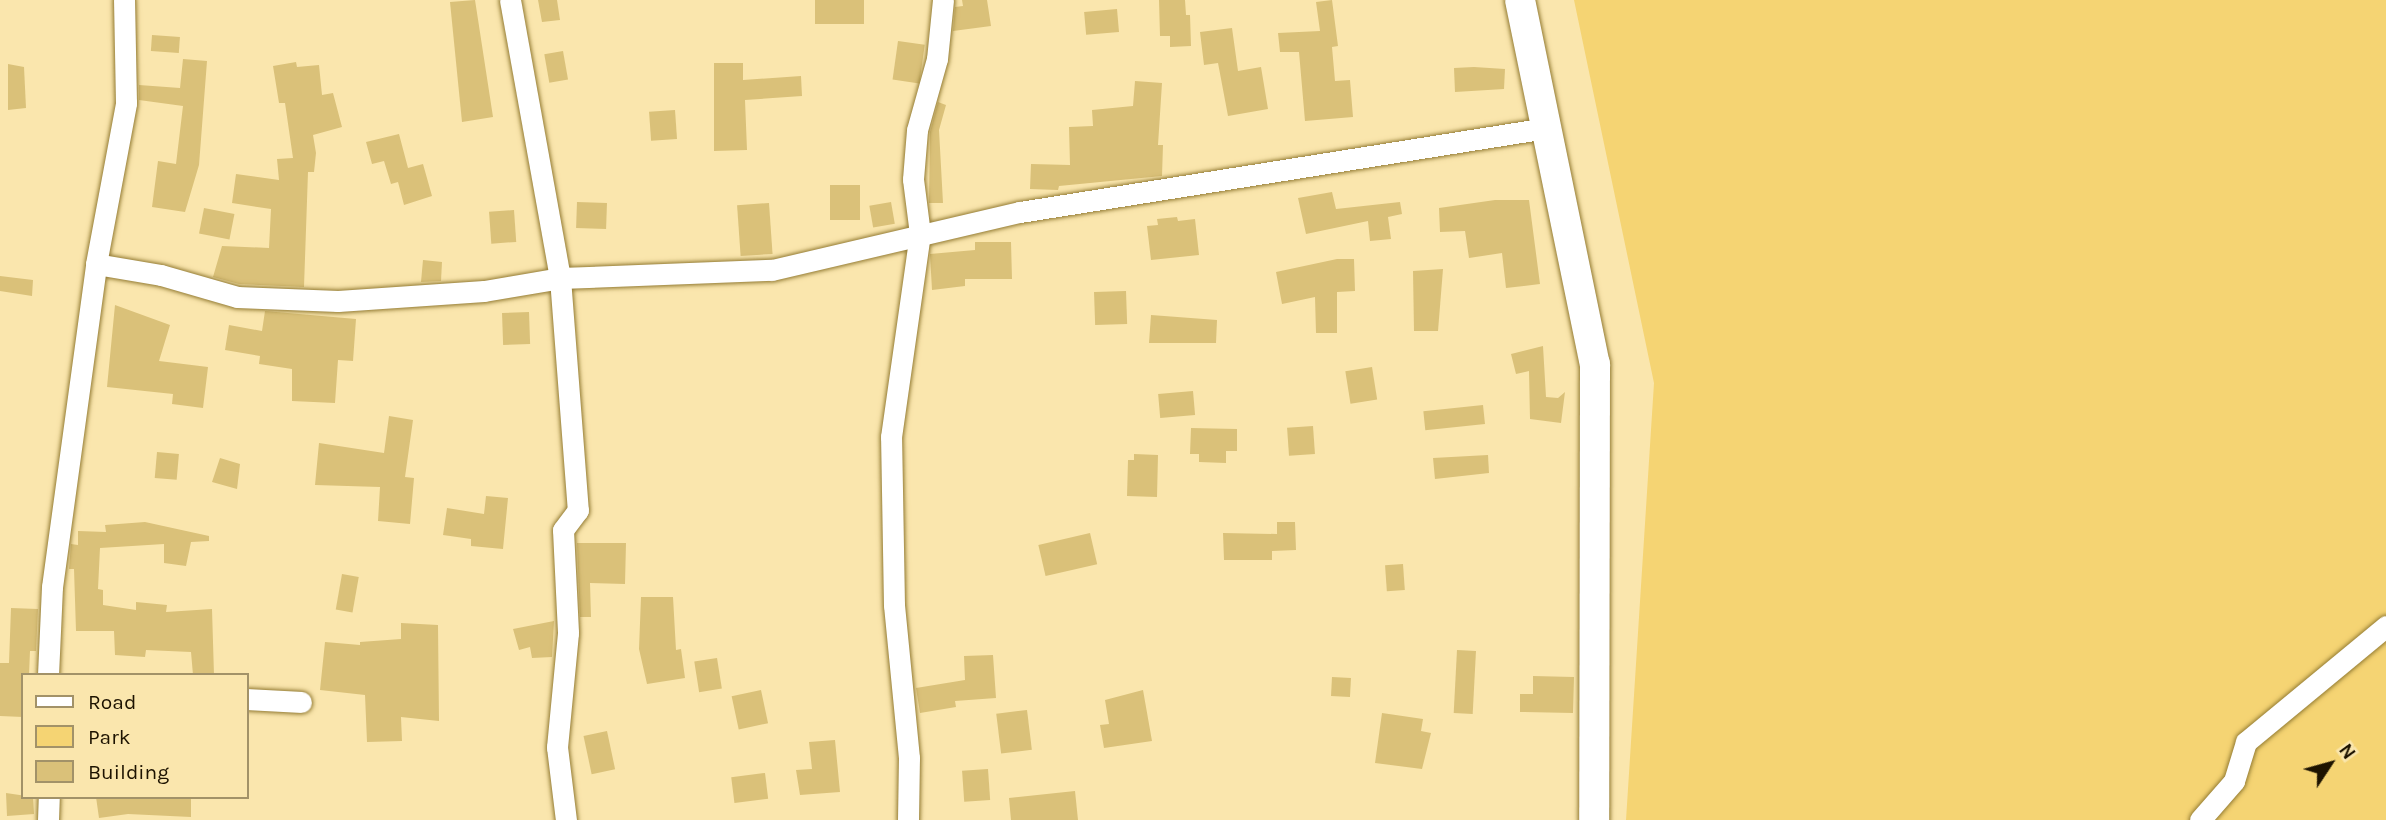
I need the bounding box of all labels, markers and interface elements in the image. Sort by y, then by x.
legend [21,673,248,799]
text: Road [88,690,136,714]
text: Park [88,725,131,749]
north arrow [2295,729,2365,799]
text: N [2334,740,2360,764]
text: Building [88,760,169,784]

